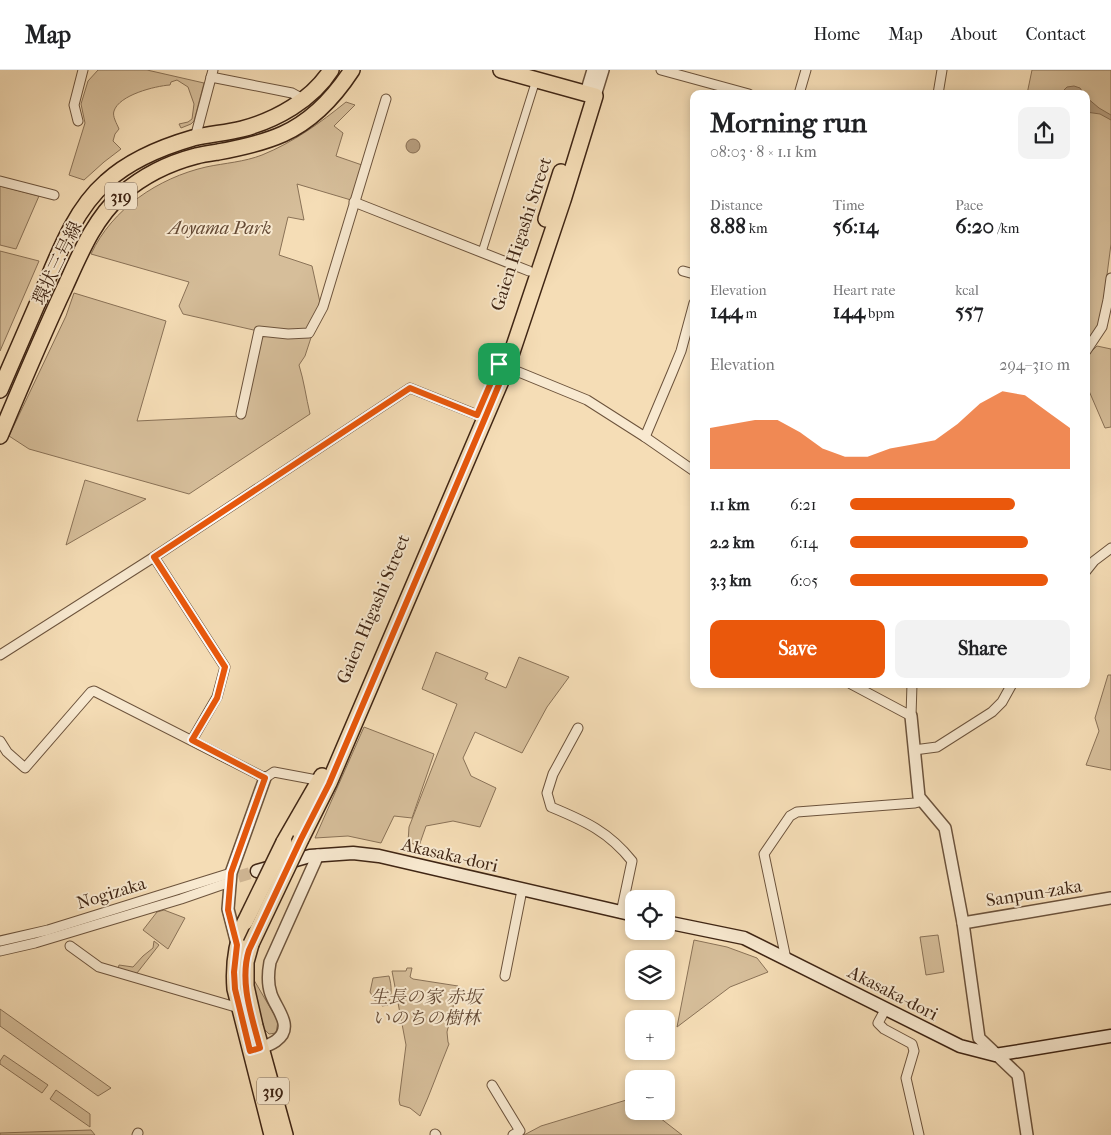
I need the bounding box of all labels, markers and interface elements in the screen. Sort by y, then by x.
text: Map [25,21,71,49]
text: Home [813,24,860,45]
text: Map [888,24,923,45]
text: About [951,24,997,45]
text: Contact [1025,24,1086,45]
text: Morning run [710,106,867,139]
button: share [1018,107,1070,159]
text: 08:03 · 8 × 1.1 km [710,142,817,161]
street label: Gaien Higashi Street [487,154,556,314]
road number: 319 [105,182,137,210]
text: Distance [710,197,763,214]
text: Time [833,197,864,214]
text: Pace [955,197,983,214]
text: 8.88 [710,214,746,238]
text: 56:14 [833,214,878,238]
text: 6:20 [955,214,994,238]
street label: 環状三号線 [28,218,87,308]
park label: Aoyama Park [167,218,271,239]
text: km [746,220,768,237]
text: /km [994,220,1019,237]
text: Elevation [710,282,767,299]
text: Heart rate [833,282,895,299]
text: kcal [955,282,979,299]
text: 144 [710,299,742,323]
text: 144 [833,299,865,323]
text: 557 [955,299,984,323]
text: m [742,305,757,322]
text: bpm [865,305,895,322]
pin [478,343,520,385]
icon: arrive [485,350,513,378]
text: Elevation [710,355,775,374]
text: 294–310 m [999,355,1070,374]
text: 1.1 km [710,495,749,514]
text: 6:21 [790,495,816,514]
street label: Gaien Higashi Street [332,531,415,687]
text: 2.2 km [710,533,755,552]
text: 6:14 [790,533,818,552]
text: 3.3 km [710,571,751,590]
text: 6:05 [790,571,818,590]
button: Save [710,620,885,678]
button: Share [895,620,1070,678]
street label: Akasaka-dori [399,834,501,877]
street label: Nogizaka [74,873,149,914]
street label: Sanpun-zaka [985,875,1084,911]
map controls [625,890,675,1120]
button: locate [625,890,675,940]
button: layers [625,950,675,1000]
street label: Akasaka-dori [843,961,942,1025]
park label: 生長の家 赤坂 いのちの樹林 [370,987,485,1029]
button: + [625,1010,675,1060]
button: − [625,1070,675,1120]
road number: 319 [257,1078,289,1104]

